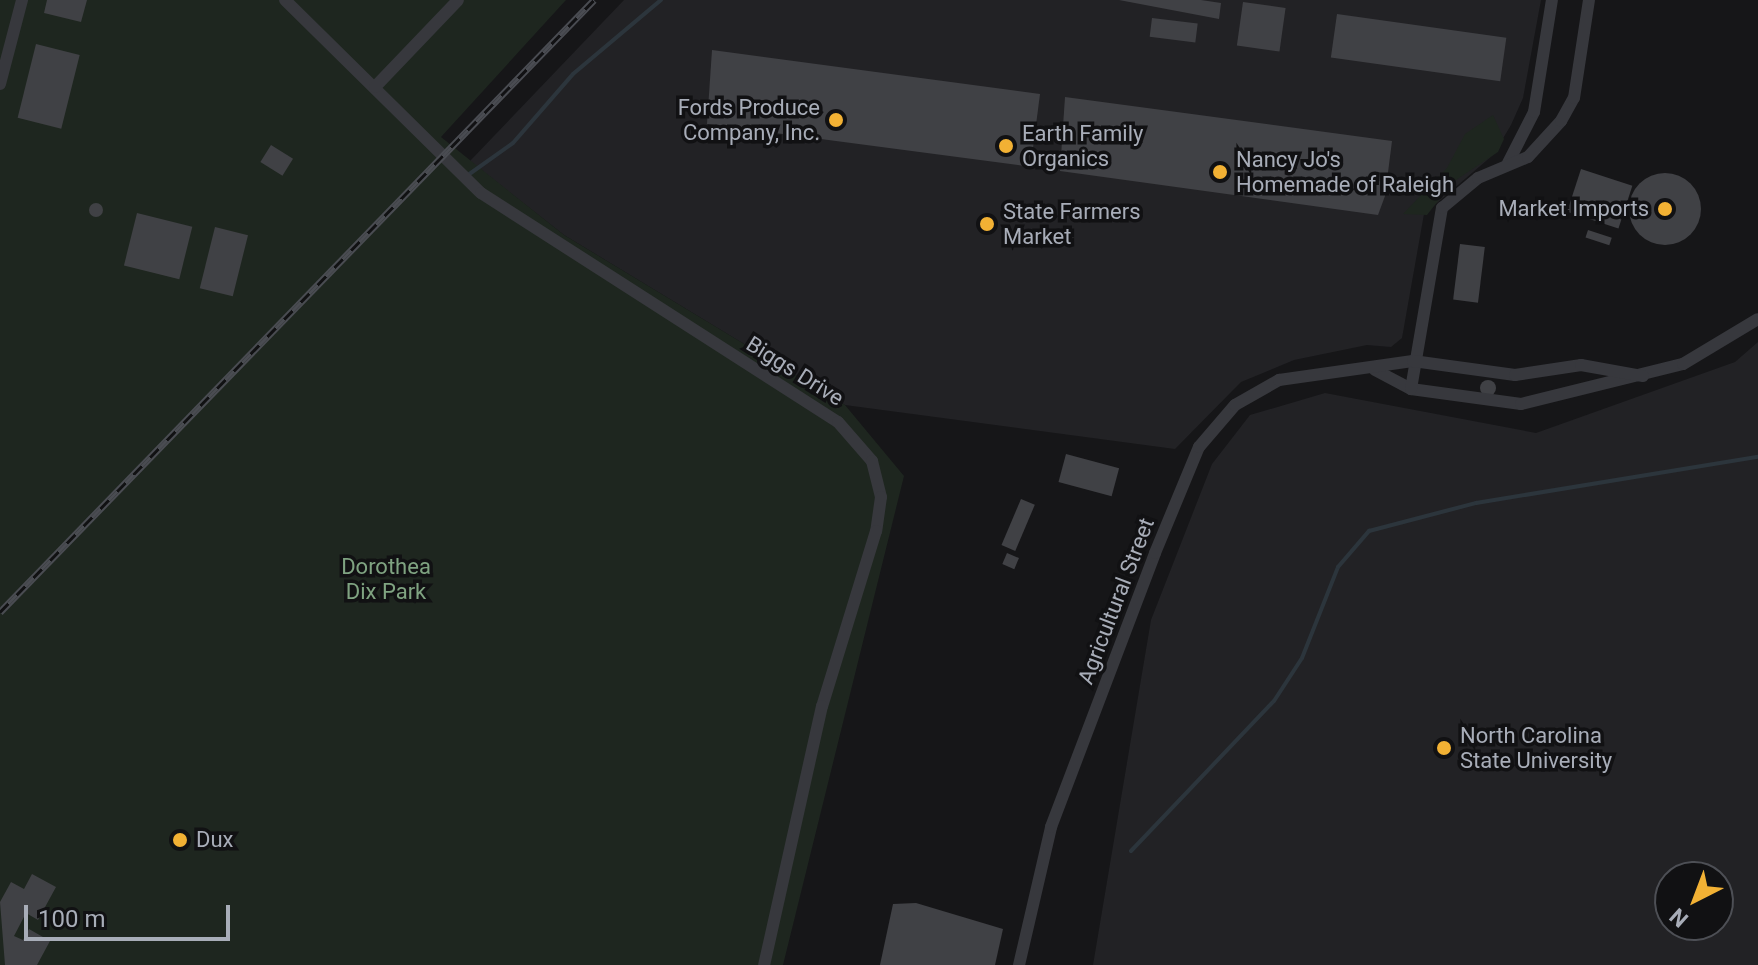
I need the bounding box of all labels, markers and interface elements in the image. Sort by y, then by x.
place label: Fords Produce Company, Inc. [678,94,820,146]
marker: Fords Produce Company, Inc. [827,111,845,129]
place label: Earth Family Organics [1022,120,1143,172]
marker: Earth Family Organics [997,137,1015,155]
place label: Nancy Jo's Homemade of Raleigh [1236,146,1454,198]
marker: Nancy Jo's Homemade of Raleigh [1211,163,1229,181]
place label: Market Imports [1498,196,1649,222]
place label: State Farmers Market [1003,198,1141,250]
marker: Market Imports [1656,200,1674,218]
marker: State Farmers Market [978,215,996,233]
street label: Biggs Drive [741,331,849,411]
street label: Agricultural Street [1072,514,1160,688]
park label: Dorothea Dix Park [341,553,431,604]
place label: North Carolina State University [1460,722,1612,774]
marker: North Carolina State University [1435,739,1453,757]
place label: Dux [196,827,233,853]
marker: Dux [171,831,189,849]
north arrow [1654,861,1734,941]
scale bar [28,889,234,939]
text: N [1665,903,1693,932]
text: 100 m [38,905,105,933]

